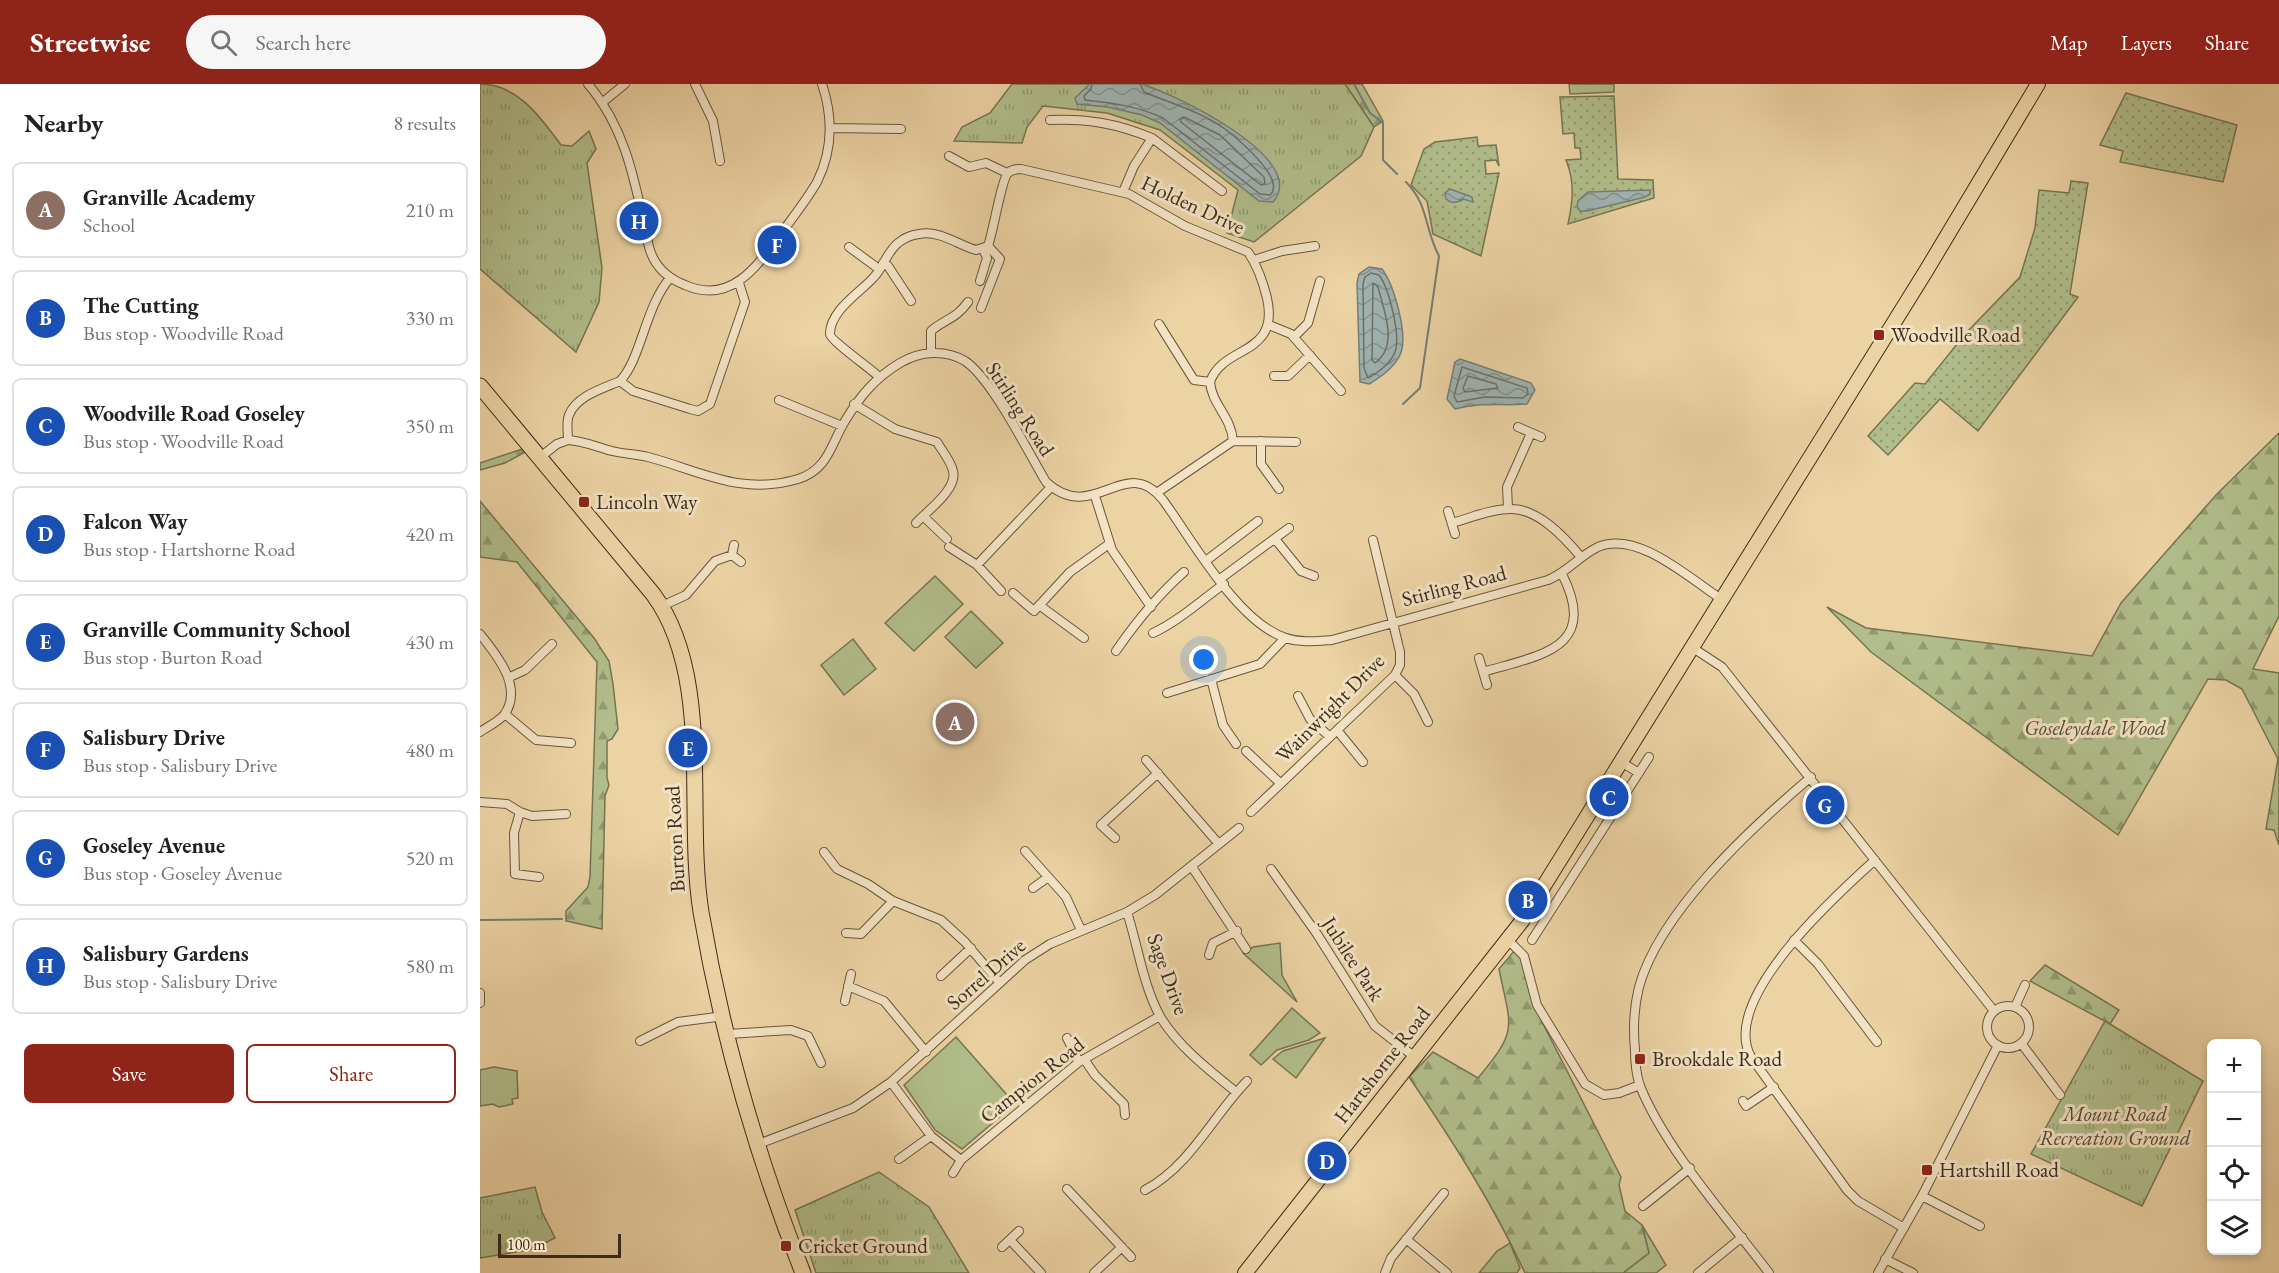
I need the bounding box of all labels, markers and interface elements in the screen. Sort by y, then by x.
search box [186,15,606,69]
text: Streetwise [30,24,150,60]
icon: search [207,26,240,59]
text: Search here [255,28,351,57]
text: Map [2050,29,2088,56]
text: Layers [2121,29,2172,56]
text: Share [2205,29,2249,56]
text: Nearby [24,106,104,140]
text: 8 results [393,110,456,136]
street label: Holden Drive [1137,169,1249,240]
text: Granville Academy [83,183,255,212]
text: A [38,197,53,223]
text: 210 m [406,197,454,223]
pin: H [620,198,658,244]
text: School [83,212,135,238]
pin: F [758,222,796,268]
text: The Cutting [83,291,199,320]
text: B [39,305,52,331]
text: 330 m [406,305,454,331]
text: Bus stop · Woodville Road [83,320,284,346]
place label: Woodville Road [1891,321,2021,348]
marker: Woodville Road [1872,328,1886,342]
street label: Stirling Road [980,356,1061,461]
text: Woodville Road Goseley [83,399,305,428]
text: C [38,413,53,439]
text: 350 m [406,413,454,439]
text: Bus stop · Woodville Road [83,428,284,454]
place label: Lincoln Way [596,488,698,515]
marker: Lincoln Way [577,495,591,509]
text: Falcon Way [83,507,187,536]
text: D [38,521,53,547]
text: 420 m [406,521,454,547]
text: Bus stop · Hartshorne Road [83,536,295,562]
street label: Stirling Road [1399,559,1509,612]
text: Granville Community School [83,615,351,644]
text: E [40,629,51,655]
text: 430 m [406,629,454,655]
text: Bus stop · Burton Road [83,644,262,670]
your location [1189,645,1218,674]
street label: Wainwright Drive [1269,647,1390,768]
pin: A [936,700,974,744]
park label: Goseleydale Wood [2024,714,2166,741]
text: Salisbury Drive [83,723,225,752]
pin: E [668,726,708,770]
text: F [40,737,51,763]
text: 480 m [406,737,454,763]
text: Bus stop · Salisbury Drive [83,752,277,778]
pin: C [1590,774,1628,820]
pin: G [1806,782,1844,828]
street label: Burton Road [658,785,691,893]
text: Goseley Avenue [83,831,225,860]
text: G [38,845,53,871]
text: 520 m [406,845,454,871]
text: Bus stop · Goseley Avenue [83,860,282,886]
pin: B [1508,878,1548,922]
street label: Jubilee Park [1315,910,1391,1007]
street label: Sage Drive [1141,929,1196,1018]
street label: Sorrel Drive [940,932,1031,1015]
text: Salisbury Gardens [83,939,249,968]
text: H [37,953,54,979]
text: 580 m [406,953,454,979]
text: Bus stop · Salisbury Drive [83,968,277,994]
street label: Hartshorne Road [1327,1000,1436,1129]
street label: Campion Road [974,1030,1090,1129]
map controls [2207,1039,2261,1255]
button: + [2207,1039,2261,1093]
button: Save [24,1044,234,1103]
button: Share [246,1044,456,1103]
place label: Brookdale Road [1652,1045,1782,1072]
marker: Brookdale Road [1633,1052,1647,1066]
button: − [2207,1093,2261,1147]
park label: Mount Road Recreation Ground [2039,1100,2191,1151]
pin: D [1308,1138,1346,1184]
button: locate [2207,1147,2261,1201]
place label: Hartshill Road [1939,1156,2059,1183]
marker: Hartshill Road [1920,1163,1934,1177]
button: layers [2207,1201,2261,1255]
scale bar [498,1231,621,1258]
place label: Cricket Ground [798,1232,928,1259]
text: 100 m [507,1234,546,1255]
marker: Cricket Ground [779,1239,793,1253]

